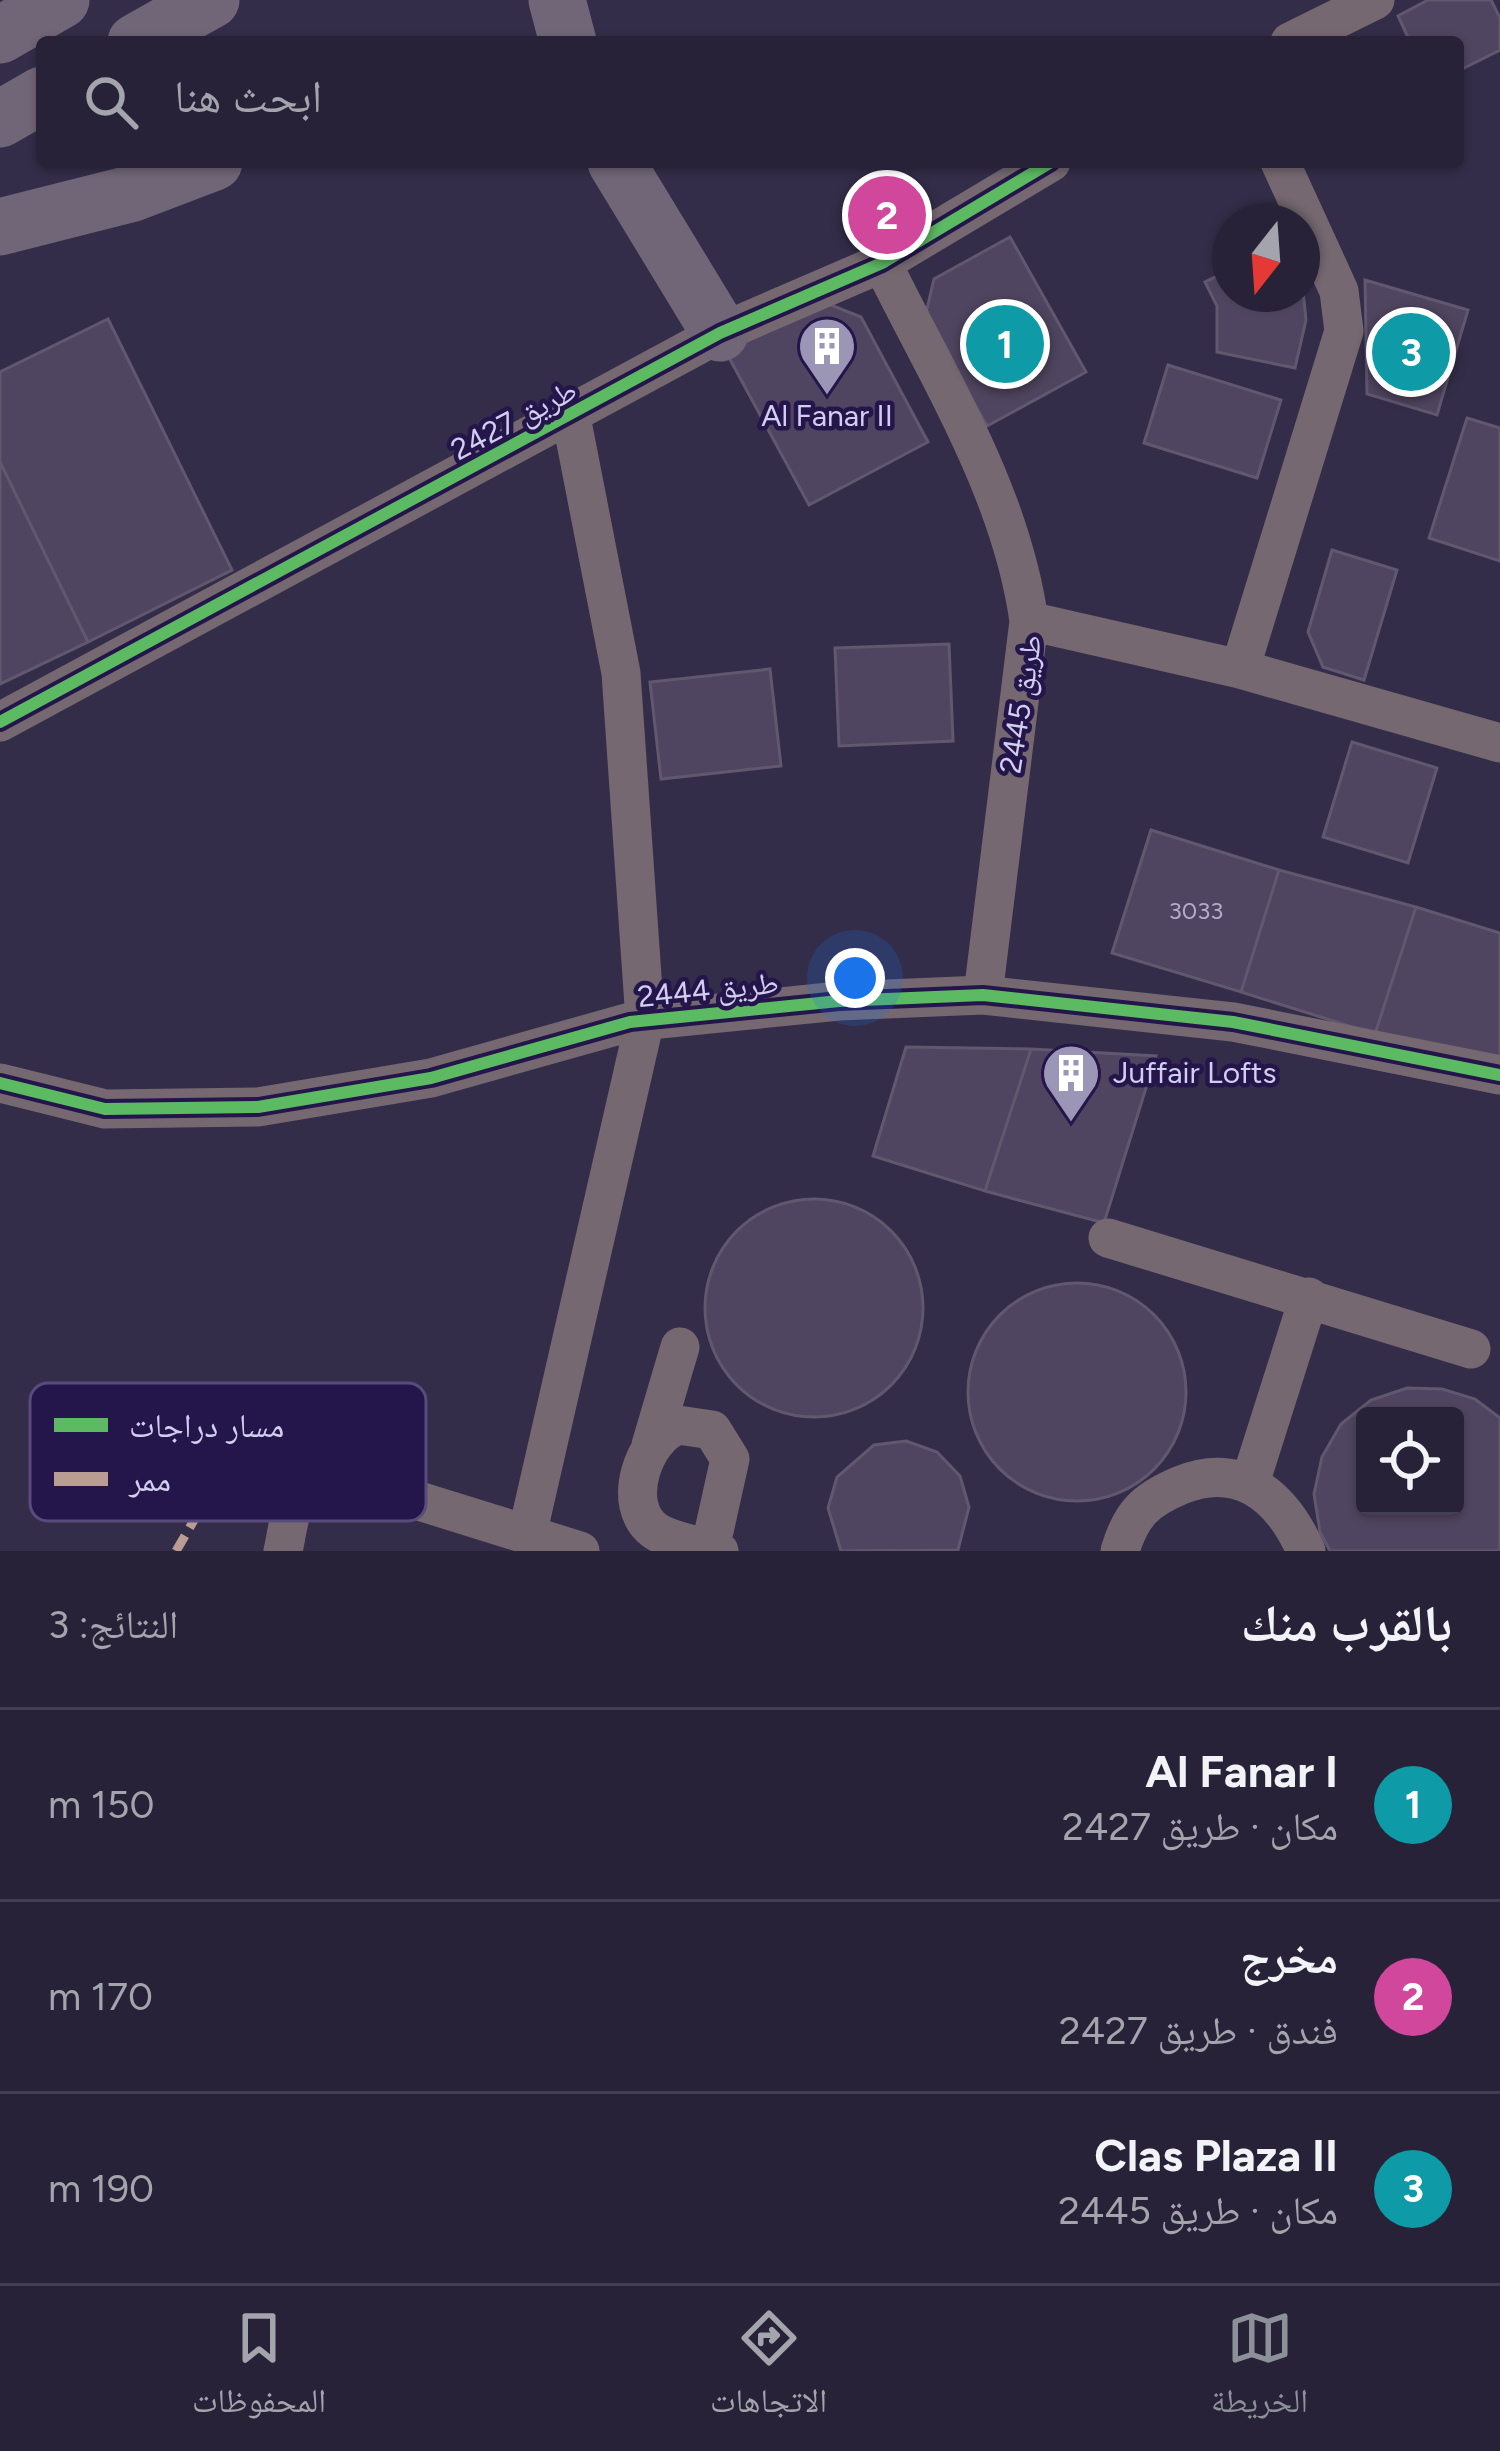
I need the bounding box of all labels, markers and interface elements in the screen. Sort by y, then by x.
search box [36,36,1464,168]
icon: search [78,69,144,135]
text: ابحث هنا [174,69,322,123]
pin: 2 [848,170,926,260]
north arrow [1212,204,1320,312]
pin: 1 [966,299,1044,389]
pin: 3 [1372,307,1450,397]
building icon: Al Fanar II [796,315,858,397]
street label: طريق 2427 [445,371,583,468]
place label: Al Fanar II [761,397,893,434]
street label: طريق 2445 [991,632,1050,776]
house number: 3033 [1169,896,1223,925]
your location [825,948,885,1008]
street label: طريق 2444 [636,964,780,1015]
building icon: Juffair Lofts [1040,1042,1102,1124]
place label: Juffair Lofts [1113,1054,1276,1091]
legend [30,1383,426,1521]
text: مسار دراجات [129,1406,284,1445]
map controls [1356,1407,1464,1515]
button: locate [1356,1407,1464,1515]
text: ممر [128,1460,171,1499]
text: بالقرب منك [1241,1593,1452,1654]
text: النتائج: 3 [48,1601,178,1648]
text: Al Fanar I [1145,1744,1338,1798]
text: 150 m [48,1781,154,1828]
text: 1 [1405,1781,1421,1828]
text: مكان · طريق 2427 [1062,1803,1338,1850]
text: مخرج [1240,1930,1338,1984]
text: 170 m [48,1973,153,2020]
text: 2 [1402,1973,1424,2020]
text: فندق · طريق 2427 [1059,2007,1338,2054]
text: Clas Plaza II [1094,2128,1338,2182]
text: 190 m [48,2165,154,2212]
text: 3 [1402,2165,1424,2212]
text: مكان · طريق 2445 [1058,2187,1338,2234]
tab: المحفوظات [192,2305,326,2433]
tab: الاتجاهات [710,2305,827,2433]
tab: الخريطة [1211,2305,1308,2433]

